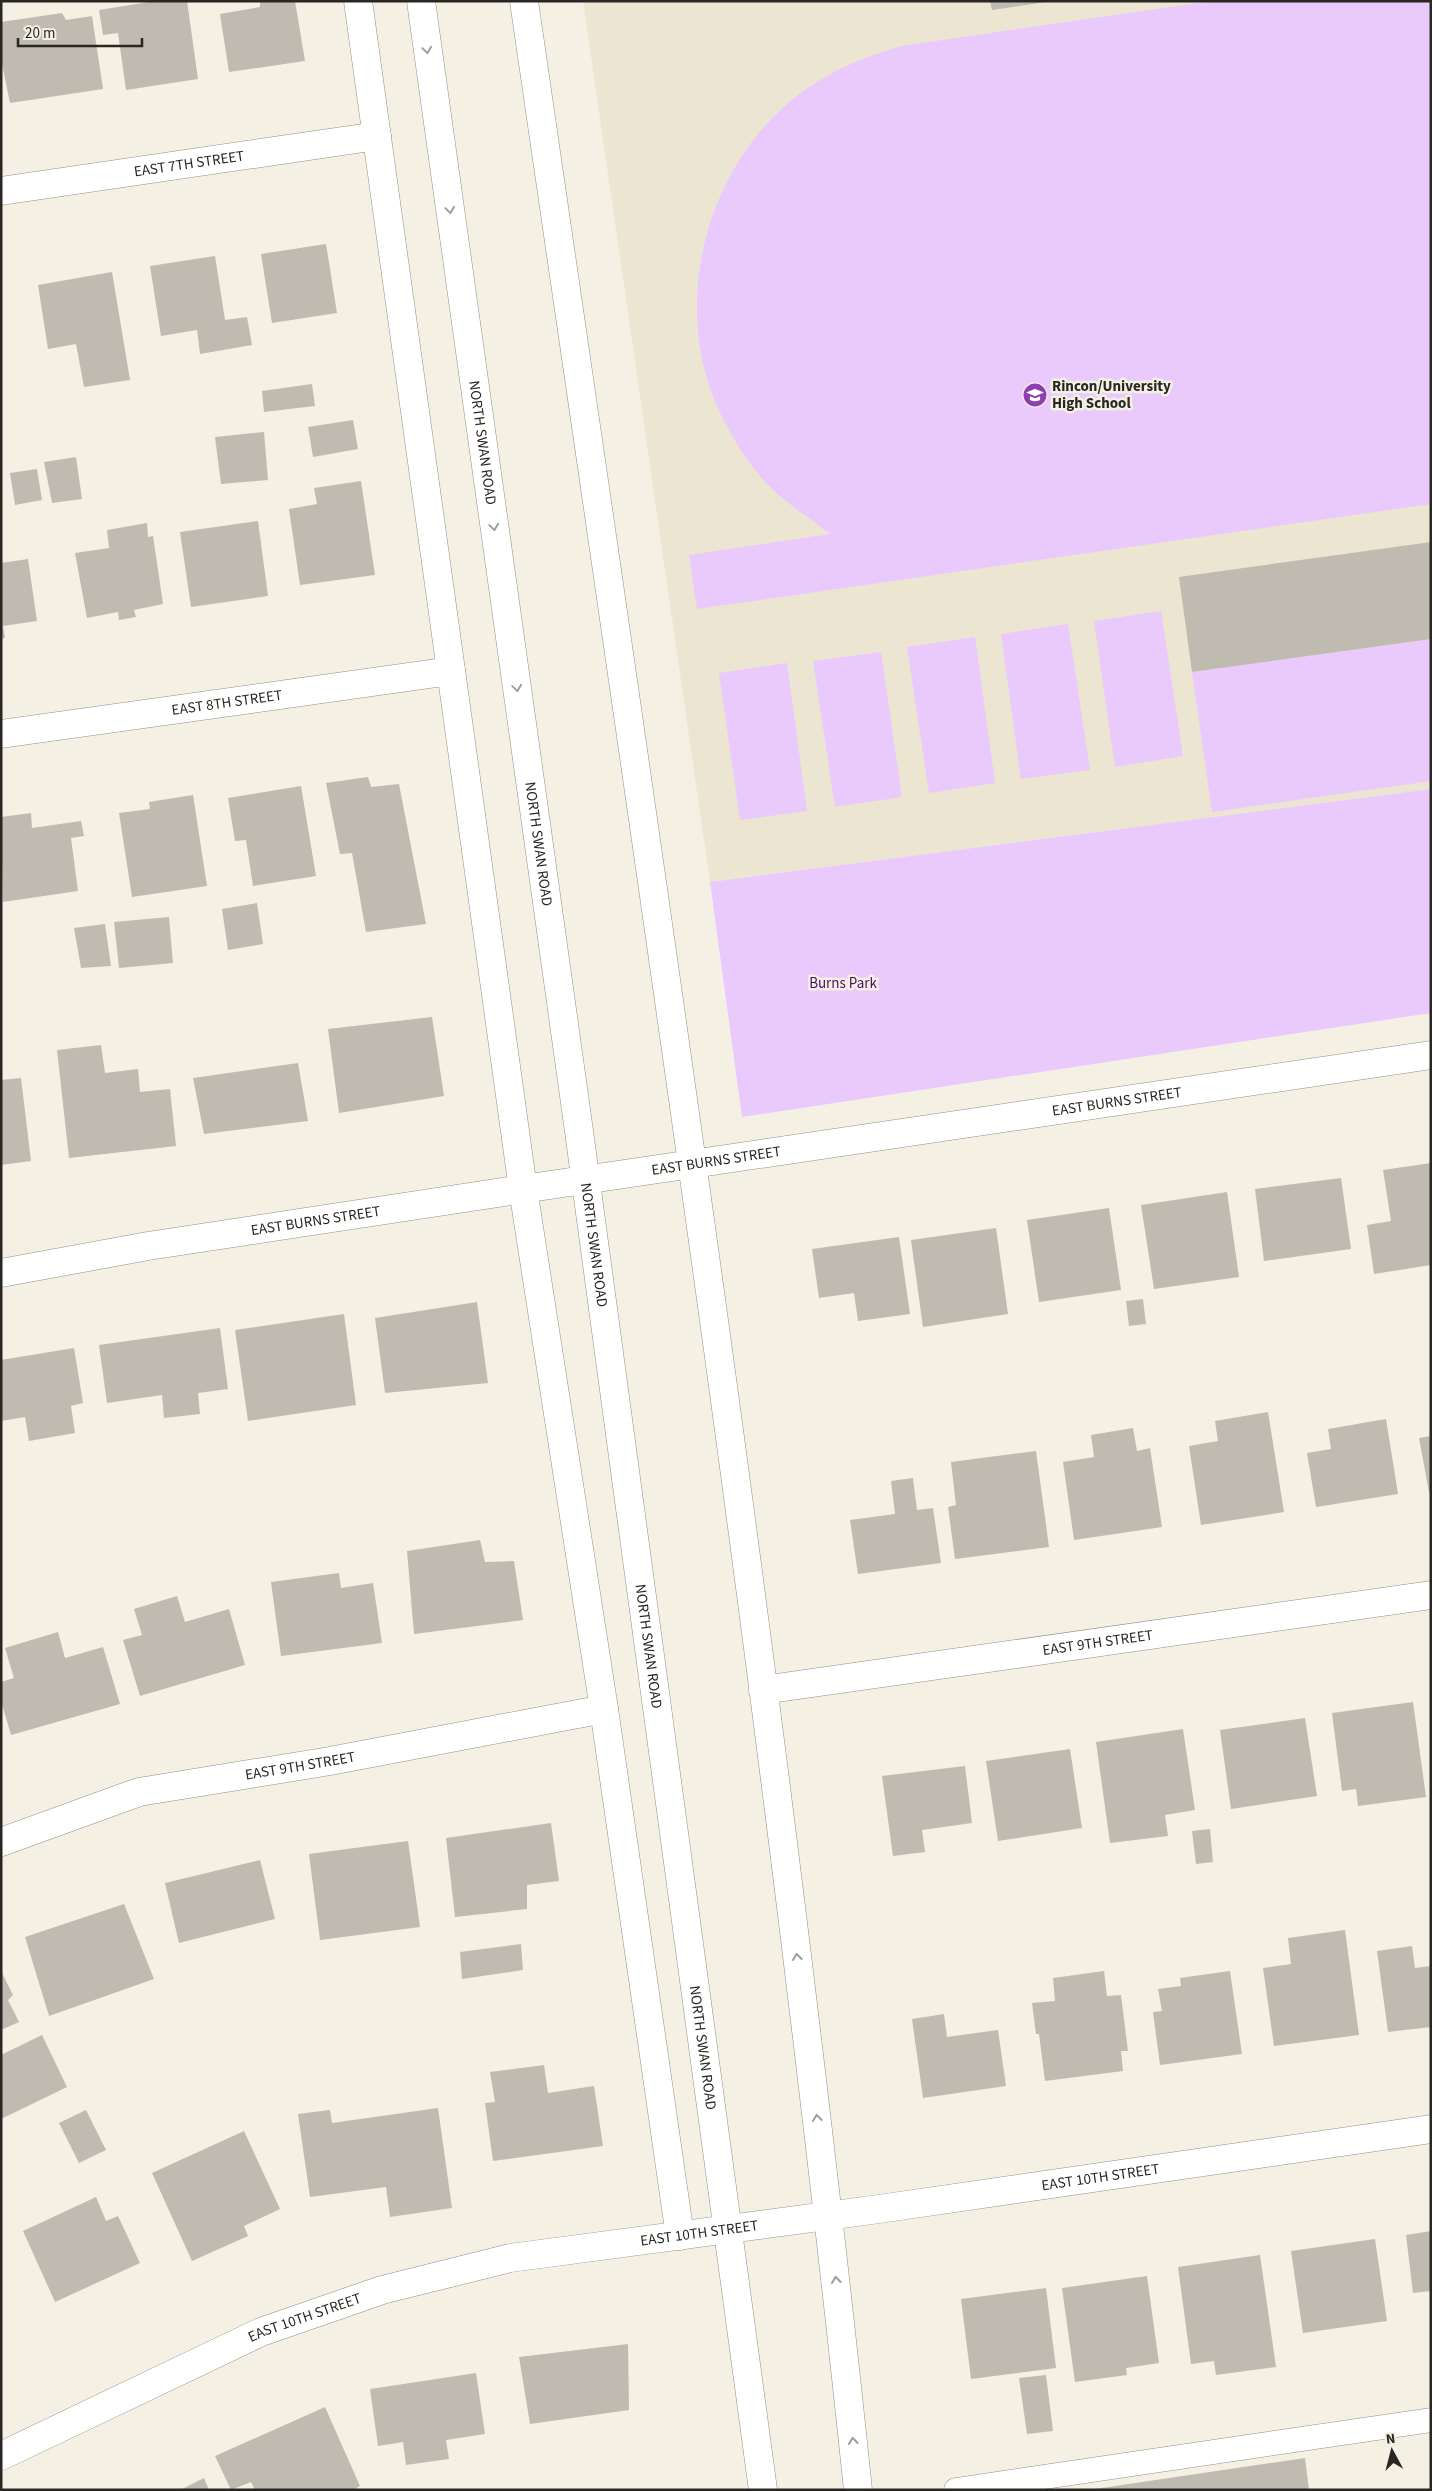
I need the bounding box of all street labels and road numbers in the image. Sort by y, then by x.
street label: EAST 7TH STREET [132,146,246,182]
street label: NORTH SWAN ROAD [463,379,501,506]
street label: EAST 8TH STREET [170,685,283,721]
street label: NORTH SWAN ROAD [519,780,557,907]
street label: EAST BURNS STREET [1051,1082,1183,1122]
street label: EAST BURNS STREET [650,1141,782,1181]
street label: NORTH SWAN ROAD [575,1182,613,1309]
street label: EAST BURNS STREET [249,1201,382,1241]
street label: NORTH SWAN ROAD [629,1583,667,1710]
street label: EAST 9TH STREET [1041,1625,1154,1661]
street label: EAST 9TH STREET [244,1746,357,1786]
street label: NORTH SWAN ROAD [684,1984,721,2111]
street label: EAST 10TH STREET [1040,2159,1161,2196]
street label: EAST 10TH STREET [639,2215,760,2252]
street label: EAST 10TH STREET [245,2288,364,2348]

